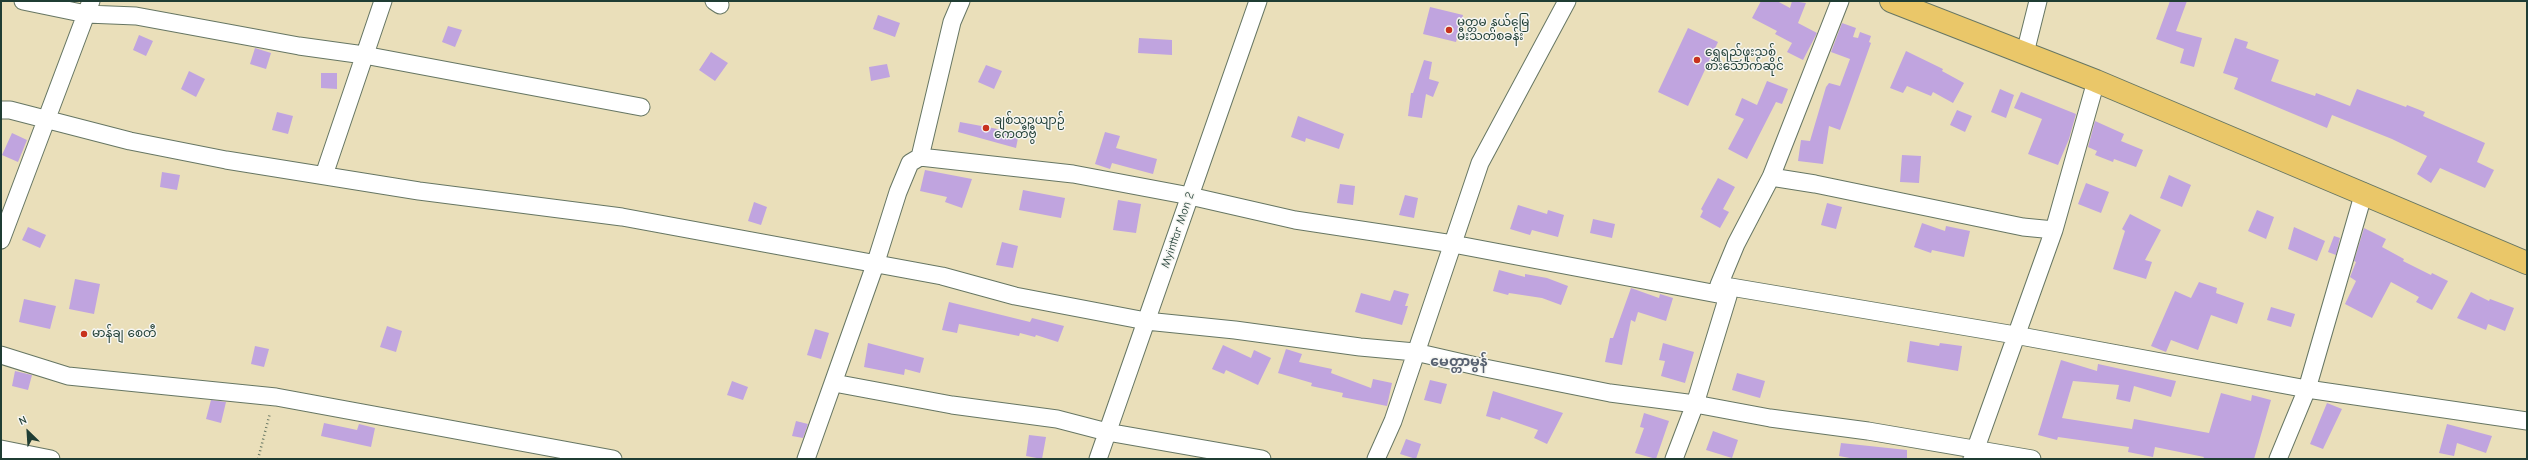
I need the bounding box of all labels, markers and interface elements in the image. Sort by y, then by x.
place label: မုတ္တမ နယ်မြေ မီးသတ်စခန်း [1457,16,1529,44]
marker: မုတ္တမ နယ်မြေ မီးသတ်စခန်း [1444,25,1454,35]
place label: ရွှေရည်ဖူးသစ် စားသောက်ဆိုင် [1705,46,1784,74]
marker: ရွှေရည်ဖူးသစ် စားသောက်ဆိုင် [1692,55,1702,65]
place label: ချစ်သူဥယျာဉ် ကေတီဗွီ [994,114,1065,142]
marker: ချစ်သူဥယျာဉ် ကေတီဗွီ [981,123,991,133]
street label: Myinttar Mon 2 [1158,190,1198,270]
place label: မာန်ချ စေတီ [92,327,157,341]
marker: မာန်ချ စေတီ [79,329,89,339]
district label: မေတ္တာမွန် [1430,354,1488,370]
north arrow [8,412,48,452]
text: N [17,413,29,428]

